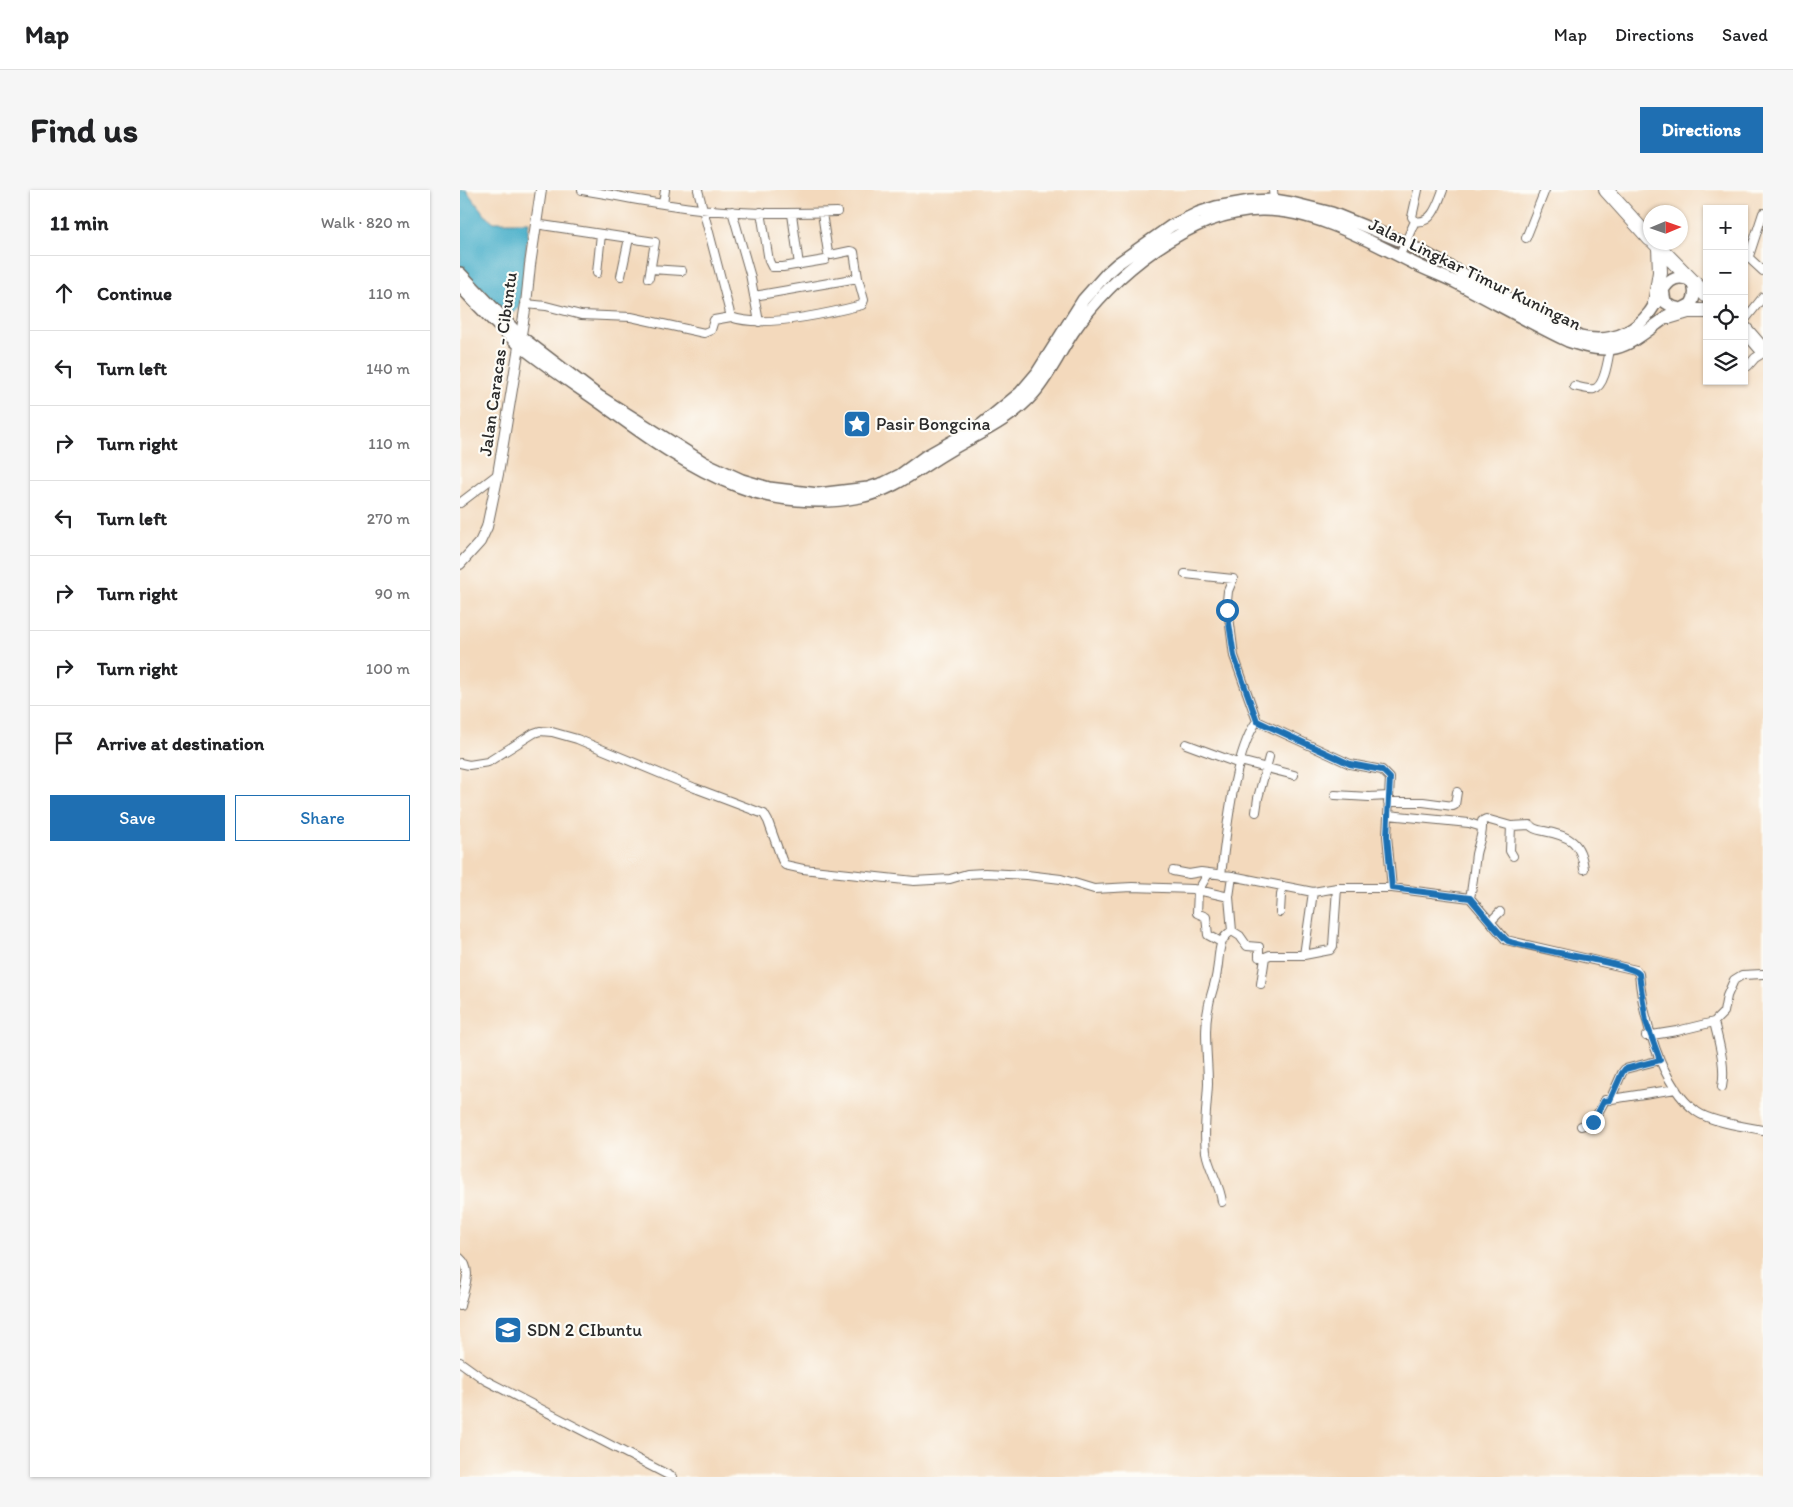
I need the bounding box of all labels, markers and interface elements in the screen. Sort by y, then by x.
text: Map [25,20,69,49]
text: Map [1554,24,1587,46]
text: Directions [1615,24,1694,46]
text: Saved [1722,24,1768,46]
button: Directions [1640,107,1763,153]
text: Find us [30,109,138,151]
north arrow [1643,205,1688,250]
map controls [1703,205,1748,385]
button: + [1703,205,1748,250]
text: 11 min [50,210,108,235]
text: Walk · 820 m [321,213,410,232]
street label: Jalan Lingkar Timur Kuningan [1365,213,1585,335]
button: − [1703,250,1748,295]
street label: Jalan Caracas - Cibuntu [474,270,522,457]
icon: ahead [50,279,78,307]
text: Continue [97,282,172,305]
text: 110 m [368,284,410,303]
button: locate [1703,295,1748,340]
button: layers [1703,340,1748,385]
icon: left [50,354,78,382]
text: Turn left [97,357,167,380]
text: 140 m [366,359,410,378]
place icon: Pasir Bongcina [842,409,872,439]
place label: Pasir Bongcina [876,413,990,435]
icon: right [50,429,78,457]
text: Turn right [97,432,178,455]
text: 110 m [368,434,410,453]
icon: left [50,504,78,532]
text: Turn left [97,507,167,530]
text: 270 m [367,509,410,528]
icon: right [50,579,78,607]
text: Turn right [97,582,178,605]
text: 90 m [375,584,410,603]
route start [1216,599,1239,622]
icon: right [50,654,78,682]
text: Turn right [97,657,178,680]
text: 100 m [366,659,410,678]
icon: arrive [50,729,78,757]
text: Arrive at destination [97,732,264,755]
button: Save [50,795,225,841]
button: Share [235,795,410,841]
route end [1582,1111,1605,1134]
school or university icon: SDN 2 CIbuntu [493,1315,523,1345]
place label: SDN 2 CIbuntu [527,1319,642,1341]

